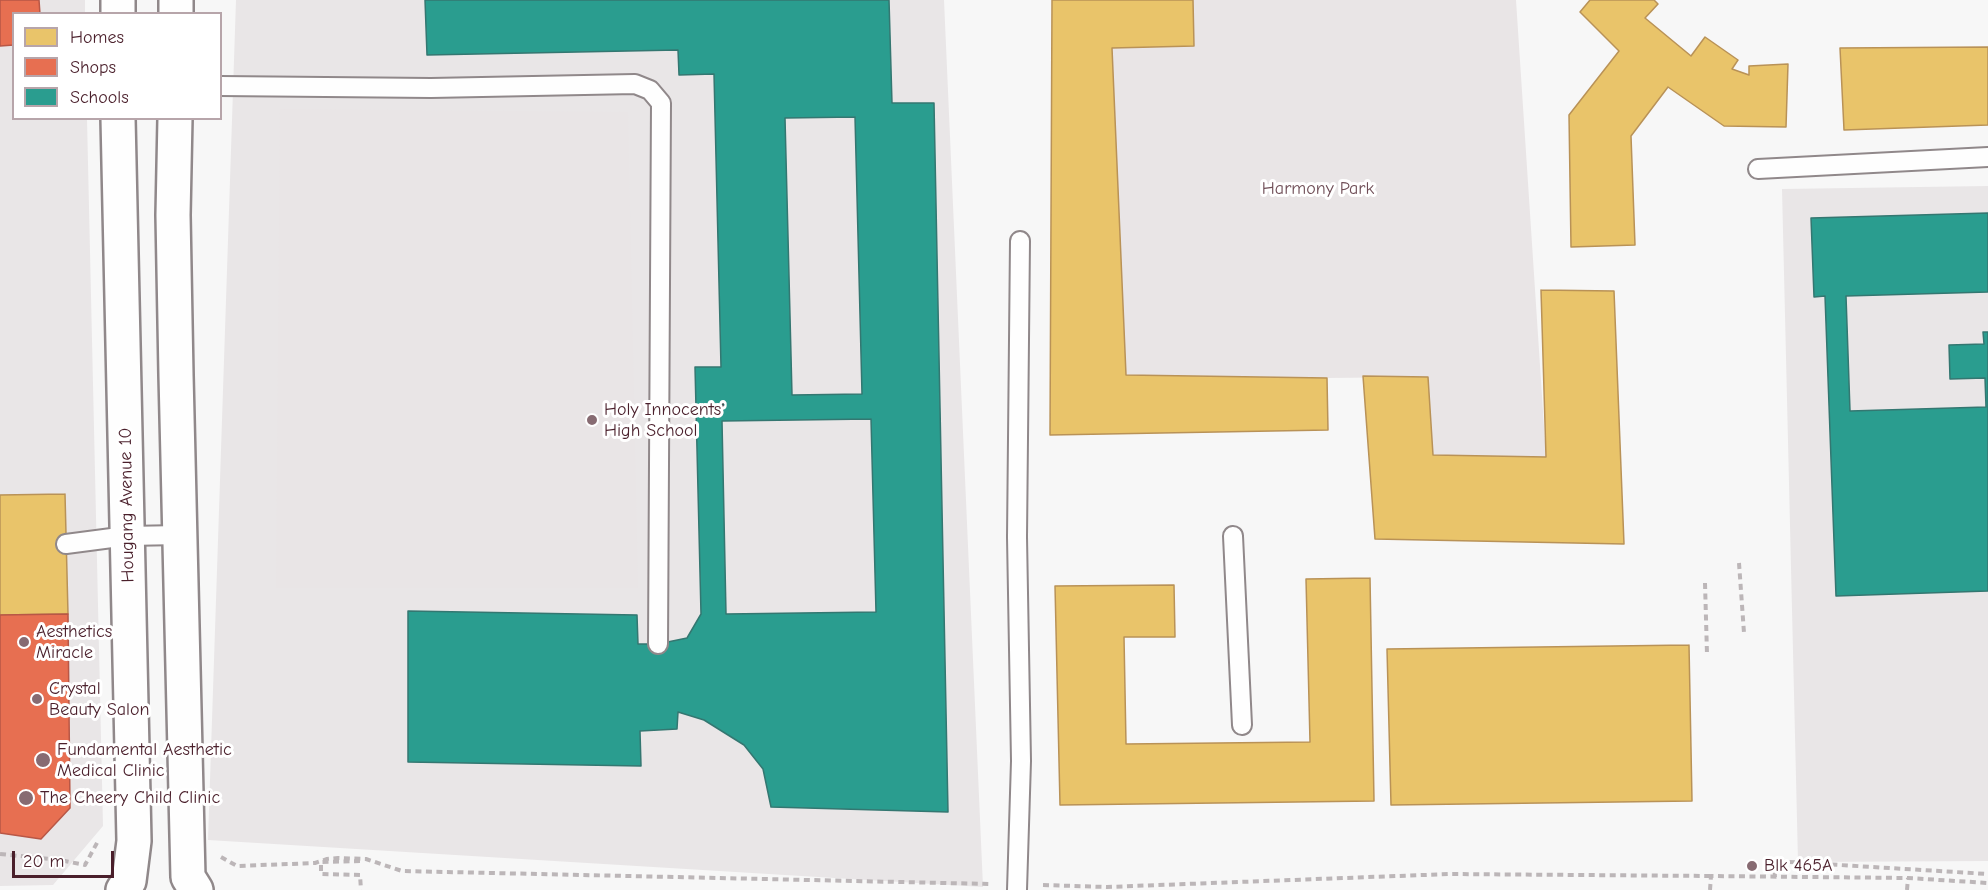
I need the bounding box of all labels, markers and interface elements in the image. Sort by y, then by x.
legend [12,12,222,120]
text: Homes [70,27,124,48]
text: Shops [70,57,116,78]
text: Schools [70,87,129,108]
park label: Harmony Park [1262,178,1374,200]
place label: Holy Innocents' High School [604,399,725,442]
marker: Holy Innocents' High School [585,413,599,427]
street label: Hougang Avenue 10 [115,427,139,583]
place label: Aesthetics Miracle [36,621,112,664]
marker: Aesthetics Miracle [17,635,31,649]
place label: Crystal Beauty Salon [49,678,150,720]
marker: Crystal Beauty Salon [30,692,44,706]
place label: Fundamental Aesthetic Medical Clinic [57,739,232,782]
marker: Fundamental Aesthetic Medical Clinic [34,751,52,769]
place label: The Cheery Child Clinic [40,787,220,809]
marker: The Cheery Child Clinic [17,789,35,807]
scale bar [15,839,117,877]
text: 20 m [23,851,64,872]
place label: Blk 465A [1764,855,1833,877]
marker: Blk 465A [1745,859,1759,873]

